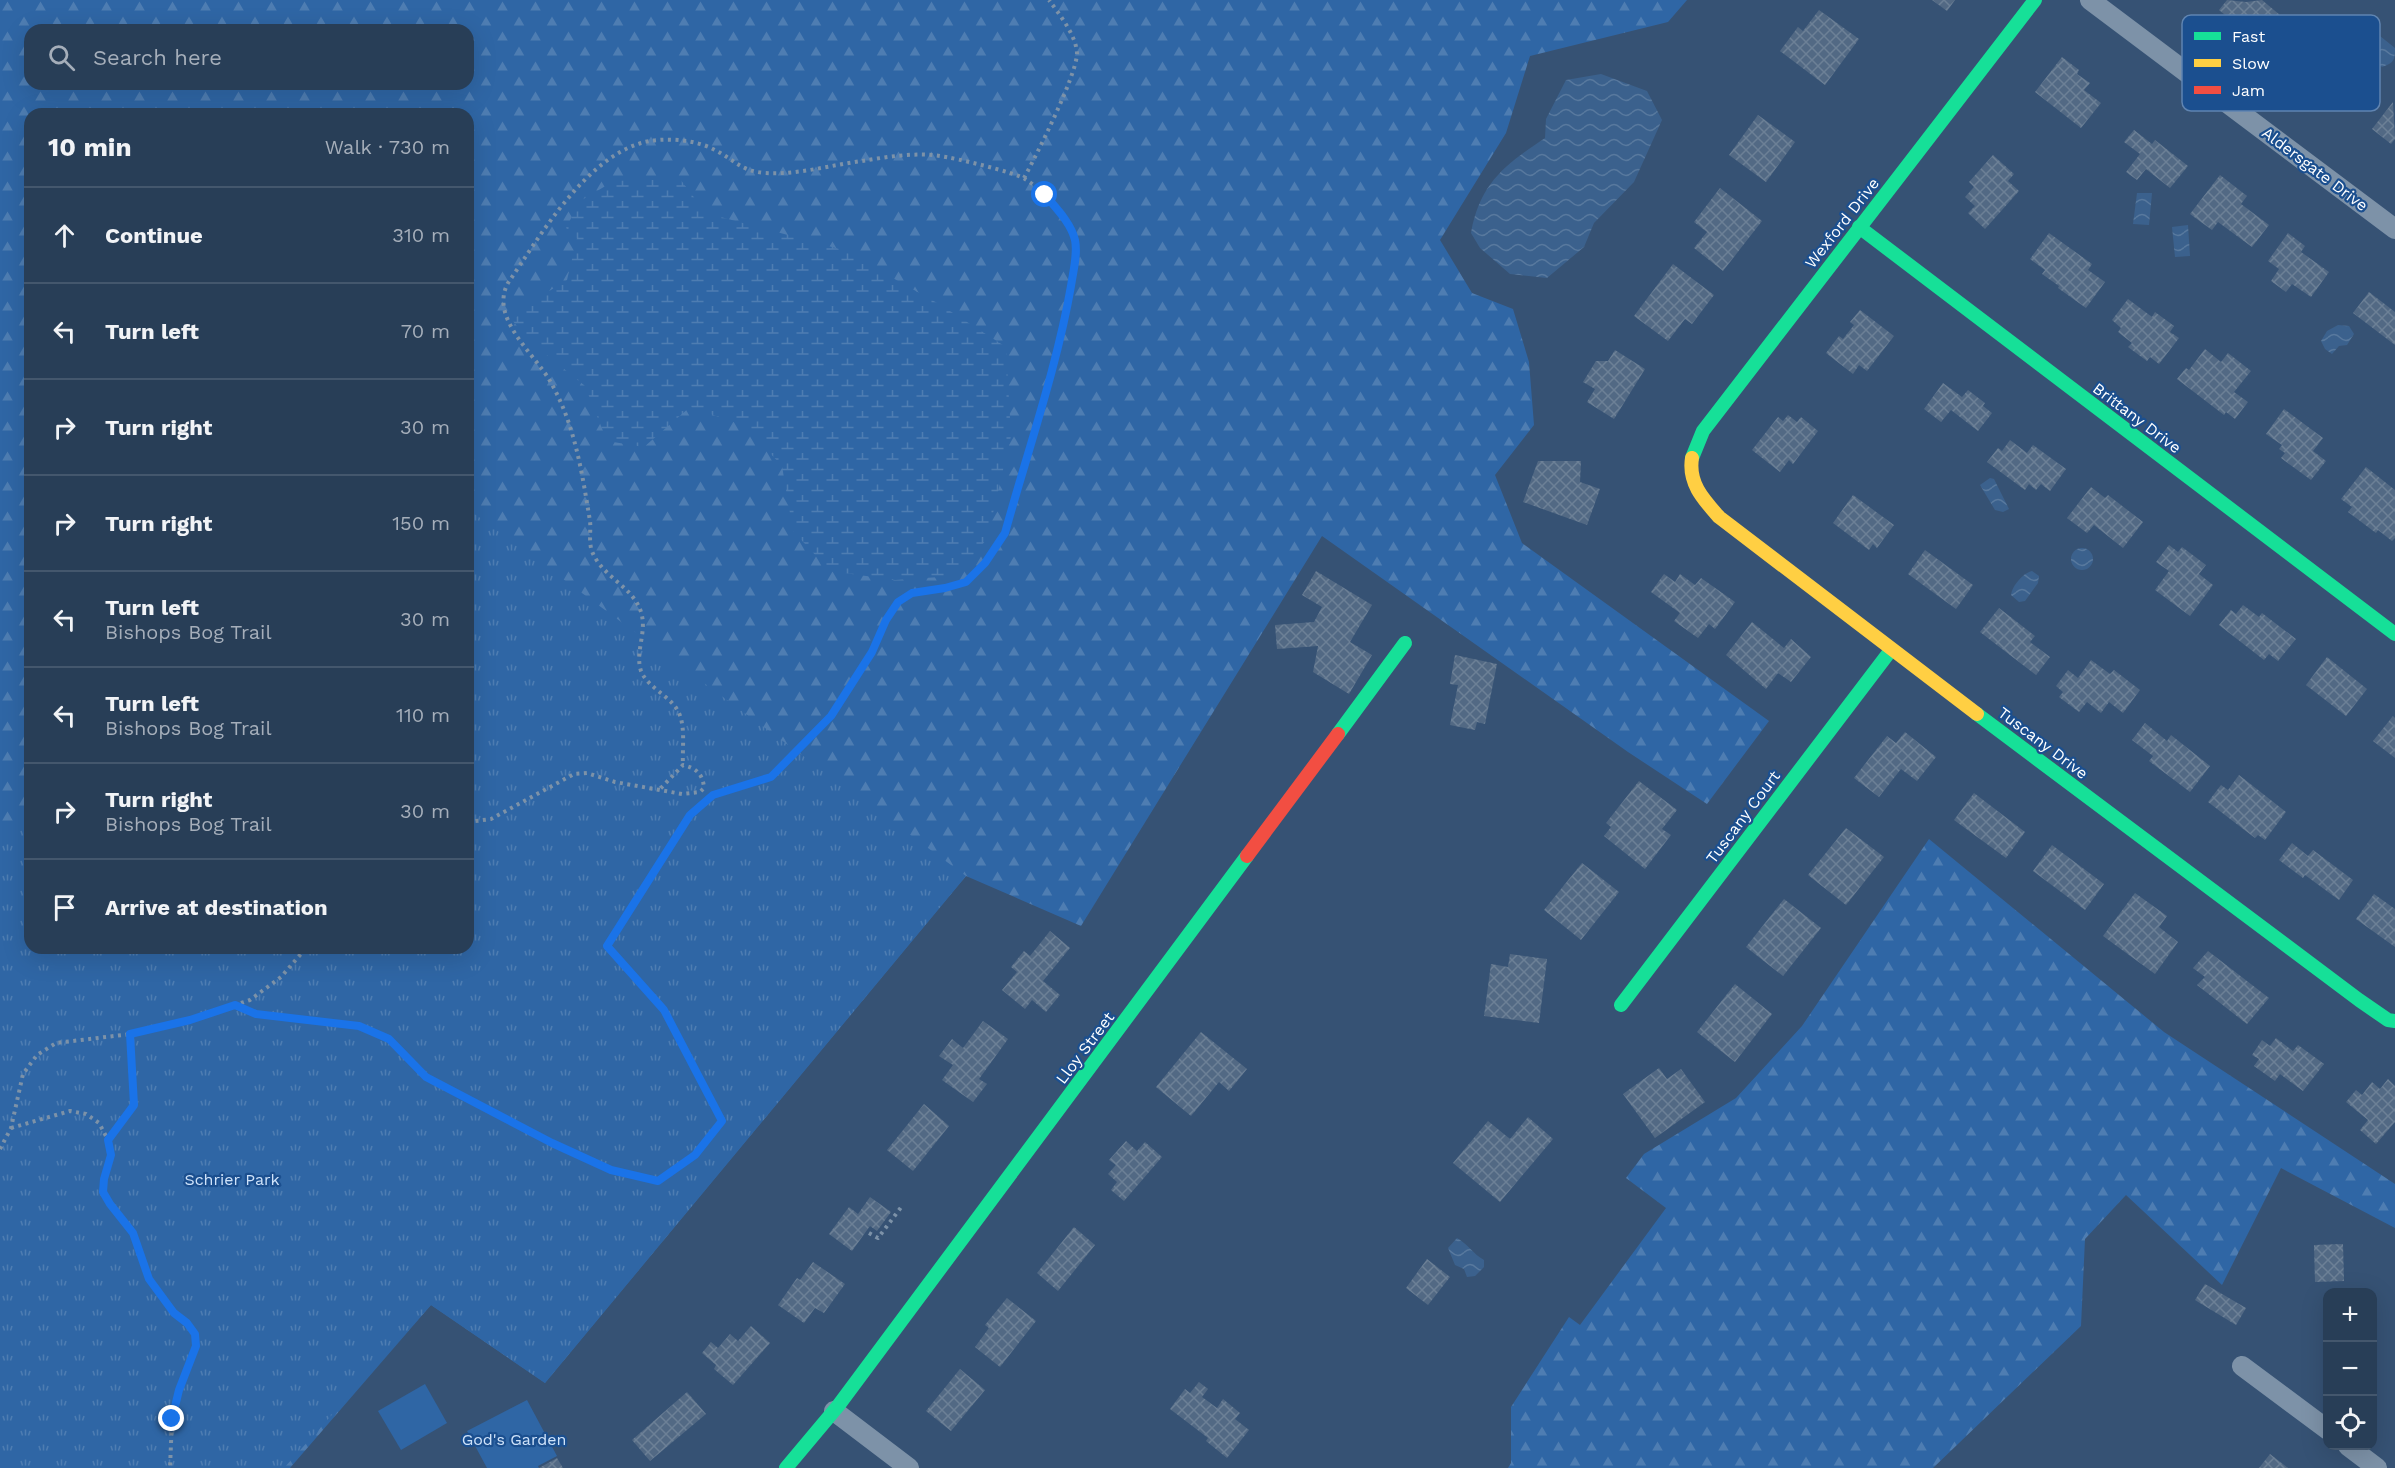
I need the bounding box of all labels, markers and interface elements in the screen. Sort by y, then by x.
legend [2182,15,2380,111]
search box [24,24,474,90]
text: Fast [2232,27,2265,46]
icon: search [45,41,78,74]
text: Search here [93,45,222,70]
text: Slow [2232,54,2270,73]
text: Jam [2232,81,2265,100]
street label: Aldersgate Drive [2258,123,2372,215]
text: 10 min [48,132,132,162]
text: Walk · 730 m [325,135,450,159]
street label: Wexford Drive [1801,174,1883,272]
route start [1031,181,1057,207]
icon: ahead [48,219,81,252]
text: Continue [105,223,203,248]
text: 310 m [392,223,450,247]
icon: left [48,315,81,348]
text: Turn left [105,319,199,344]
text: 70 m [401,319,450,343]
street label: Brittany Drive [2089,379,2185,457]
icon: right [48,411,81,444]
text: Turn right [105,415,212,440]
text: 30 m [400,415,450,439]
icon: right [48,507,81,540]
text: Turn right [105,511,212,536]
text: 150 m [392,511,450,535]
text: Turn left [105,595,199,620]
icon: left [48,603,81,636]
text: 30 m [400,607,450,631]
text: Bishops Bog Trail [105,620,272,644]
text: Turn left [105,691,199,716]
icon: left [48,699,81,732]
text: 110 m [396,703,450,727]
street label: Tuscany Drive [1994,703,2092,783]
text: Bishops Bog Trail [105,716,272,740]
street label: Tuscany Court [1702,767,1784,867]
text: Turn right [105,787,212,812]
icon: right [48,795,81,828]
text: 30 m [400,799,450,823]
text: Bishops Bog Trail [105,812,272,836]
icon: arrive [48,891,81,924]
text: Arrive at destination [105,895,328,920]
street label: Lloy Street [1052,1008,1118,1088]
park label: Schrier Park [184,1170,280,1189]
map controls [2323,1288,2377,1450]
button: + [2323,1288,2377,1342]
button: − [2323,1342,2377,1396]
button: locate [2323,1396,2377,1450]
route end [158,1405,184,1431]
park label: God's Garden [462,1430,566,1449]

